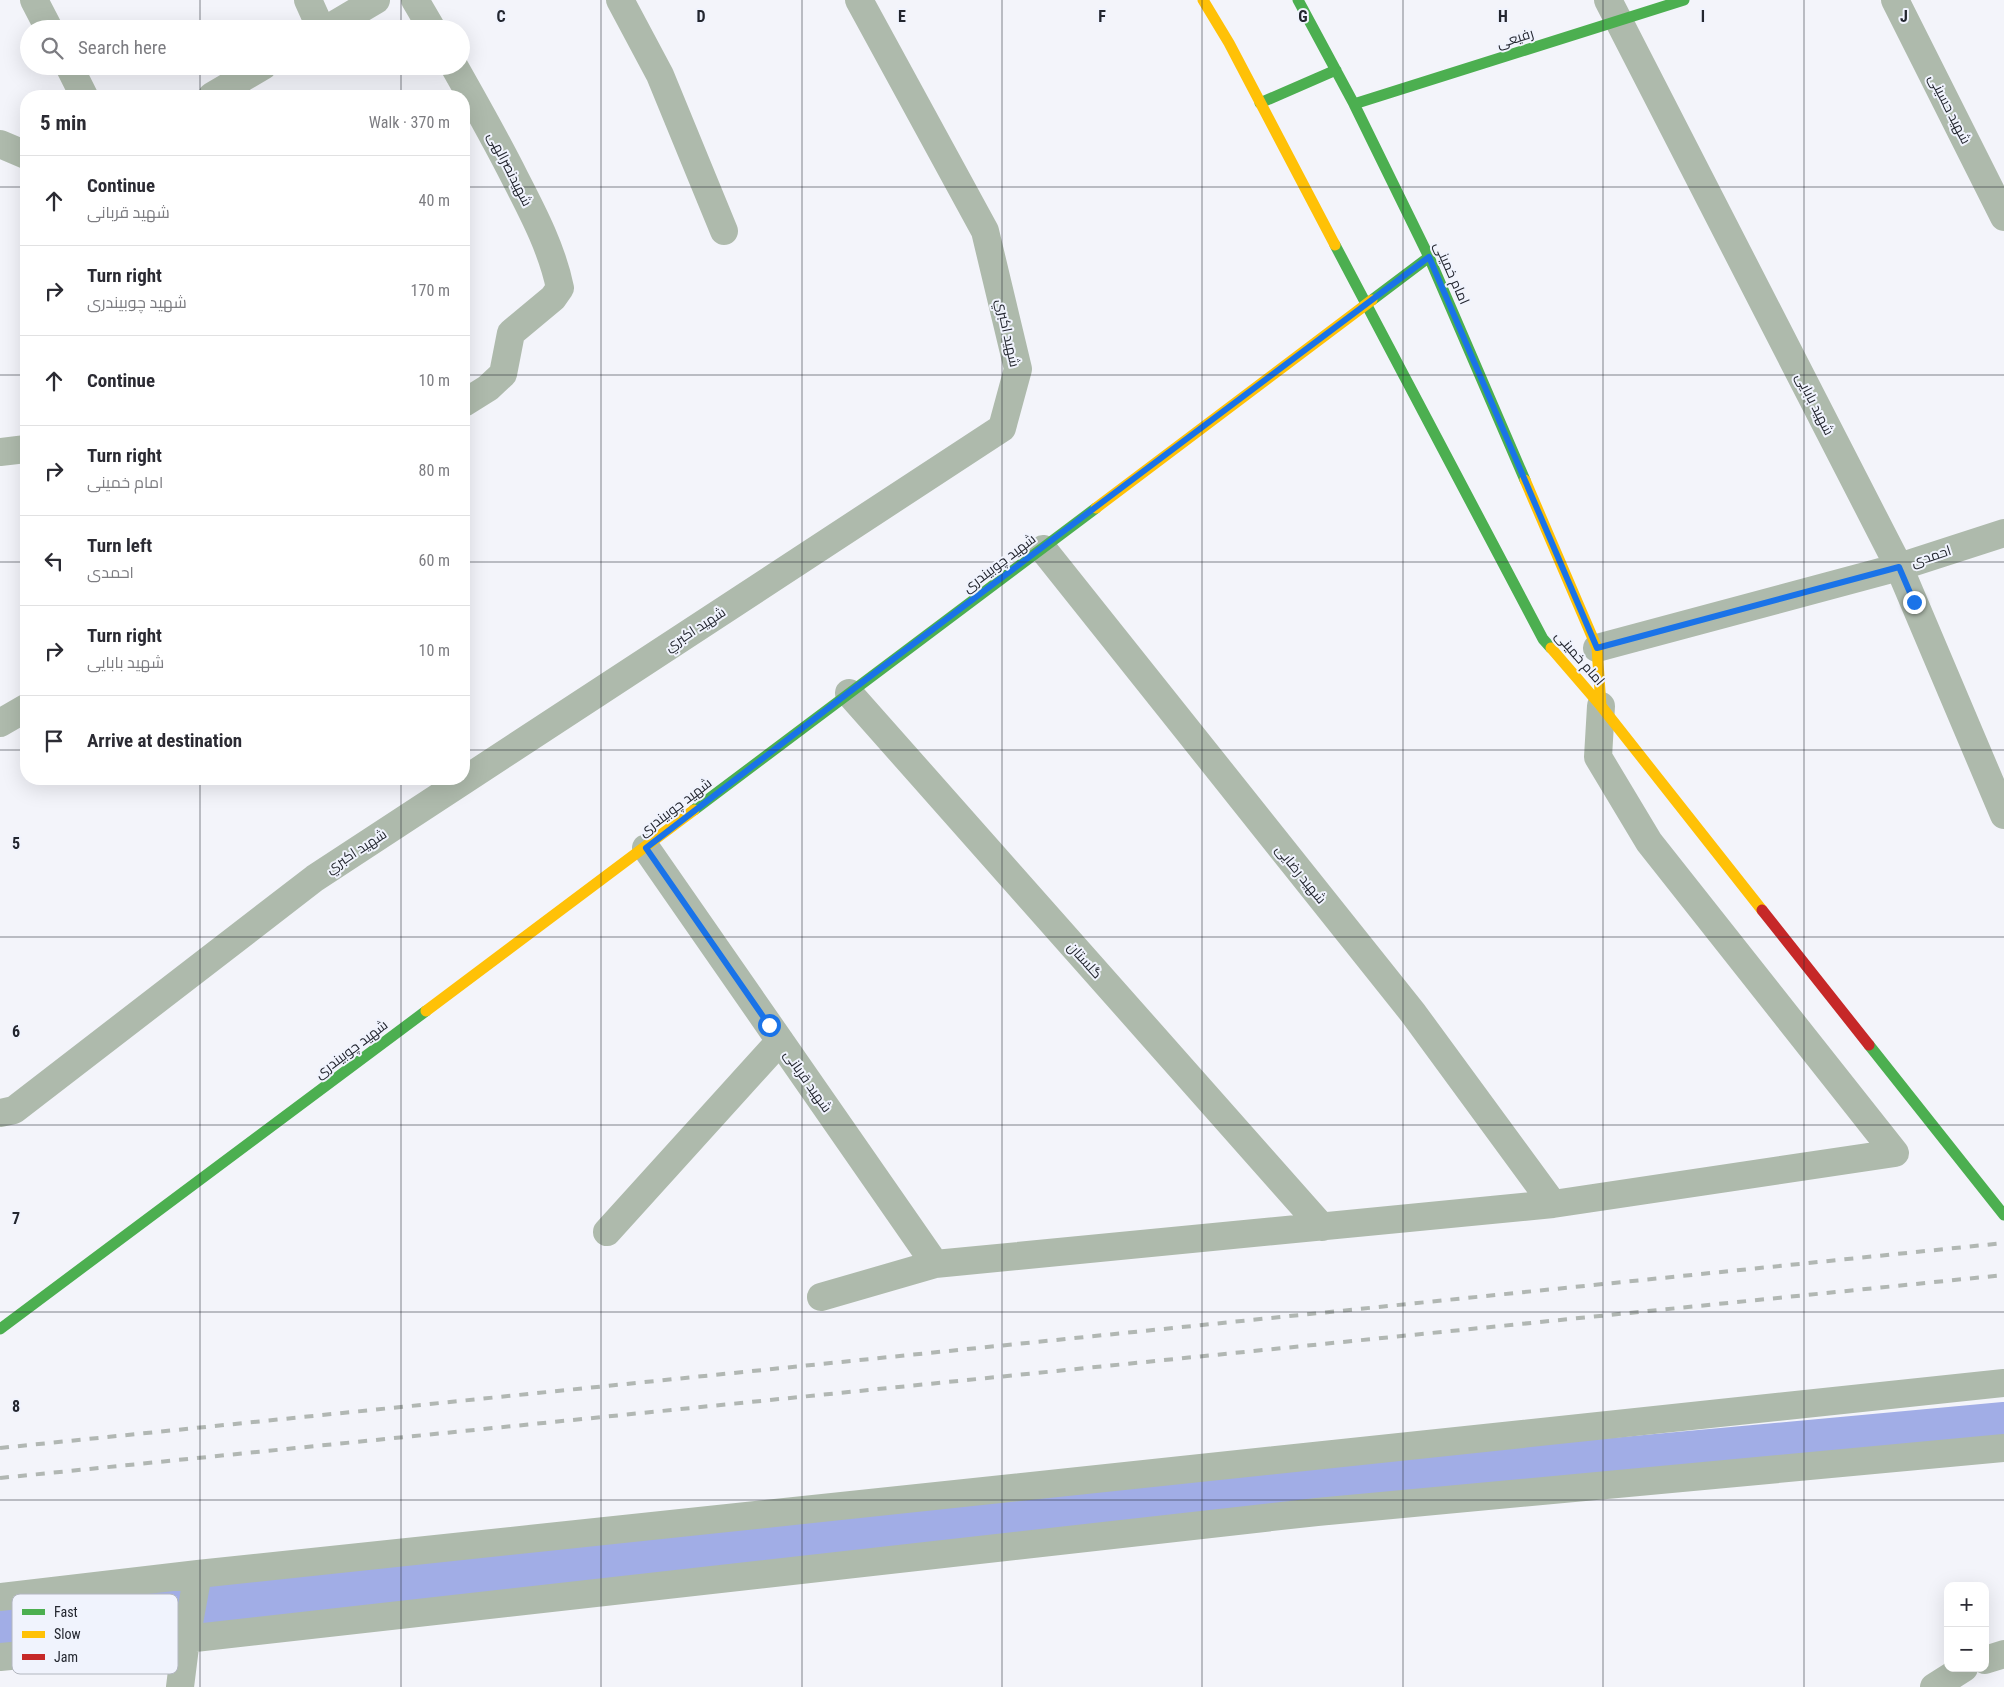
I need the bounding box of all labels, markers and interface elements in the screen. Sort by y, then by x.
text: C [496,7,506,26]
text: D [696,7,706,26]
text: E [898,7,906,26]
text: F [1098,7,1106,26]
text: G [1298,7,1308,26]
text: H [1498,7,1508,26]
text: I [1701,7,1705,26]
text: J [1900,7,1908,26]
search box [20,20,470,75]
street label: رفیعی [1495,25,1535,51]
icon: search [38,34,66,62]
text: Search here [78,36,166,59]
street label: شهید حسینی [1926,71,1974,147]
text: 5 min [40,111,87,135]
text: Walk · 370 m [369,113,450,132]
street label: شهیدنصرالهی [484,129,536,209]
text: Continue [87,174,155,197]
icon: ahead [40,187,68,215]
text: 40 m [418,191,450,210]
text: شهید قربانی [87,203,170,222]
street label: امام خمینی [1429,239,1473,308]
text: Turn right [87,264,162,287]
icon: right [40,277,68,305]
text: 170 m [411,281,450,300]
text: شهید چوبیندری [87,293,187,312]
street label: شهيد اکبري [989,298,1023,369]
icon: ahead [40,367,68,395]
text: Continue [87,369,155,392]
street label: شهید بابایی [1793,370,1837,438]
text: 10 m [418,371,450,390]
text: Turn right [87,444,162,467]
icon: right [40,457,68,485]
text: 80 m [418,461,450,480]
text: امام خمینی [87,473,163,492]
street label: شهید چوبیندری [959,530,1040,597]
text: Turn left [87,534,152,557]
street label: احمدی [1909,542,1953,570]
icon: left [40,547,68,575]
text: 60 m [418,551,450,570]
text: احمدی [87,563,134,582]
route end [1903,591,1926,614]
street label: شهيد اکبري [662,603,730,658]
text: Turn right [87,624,162,647]
street label: امام خمینی [1551,628,1608,690]
icon: right [40,637,68,665]
text: 10 m [418,641,450,660]
text: شهید بابایی [87,653,164,672]
icon: arrive [40,727,68,755]
text: Arrive at destination [87,729,242,752]
street label: شهید چوبیندری [635,774,716,841]
street label: شهيد اکبري [323,825,391,880]
text: 5 [12,834,20,853]
street label: شهید رضایی [1272,841,1330,907]
street label: گلستان [1065,939,1105,981]
route start [758,1014,781,1037]
street label: شهید چوبیندری [311,1016,392,1083]
text: 6 [12,1022,20,1041]
street label: شهید قربانی [781,1047,835,1115]
text: 7 [12,1209,20,1228]
text: 8 [12,1397,20,1416]
map controls [1944,1582,1989,1672]
button: + [1944,1582,1989,1627]
legend [12,1594,178,1674]
text: Fast [54,1604,78,1620]
text: Slow [54,1626,81,1642]
button: − [1944,1627,1989,1672]
text: Jam [54,1649,78,1665]

